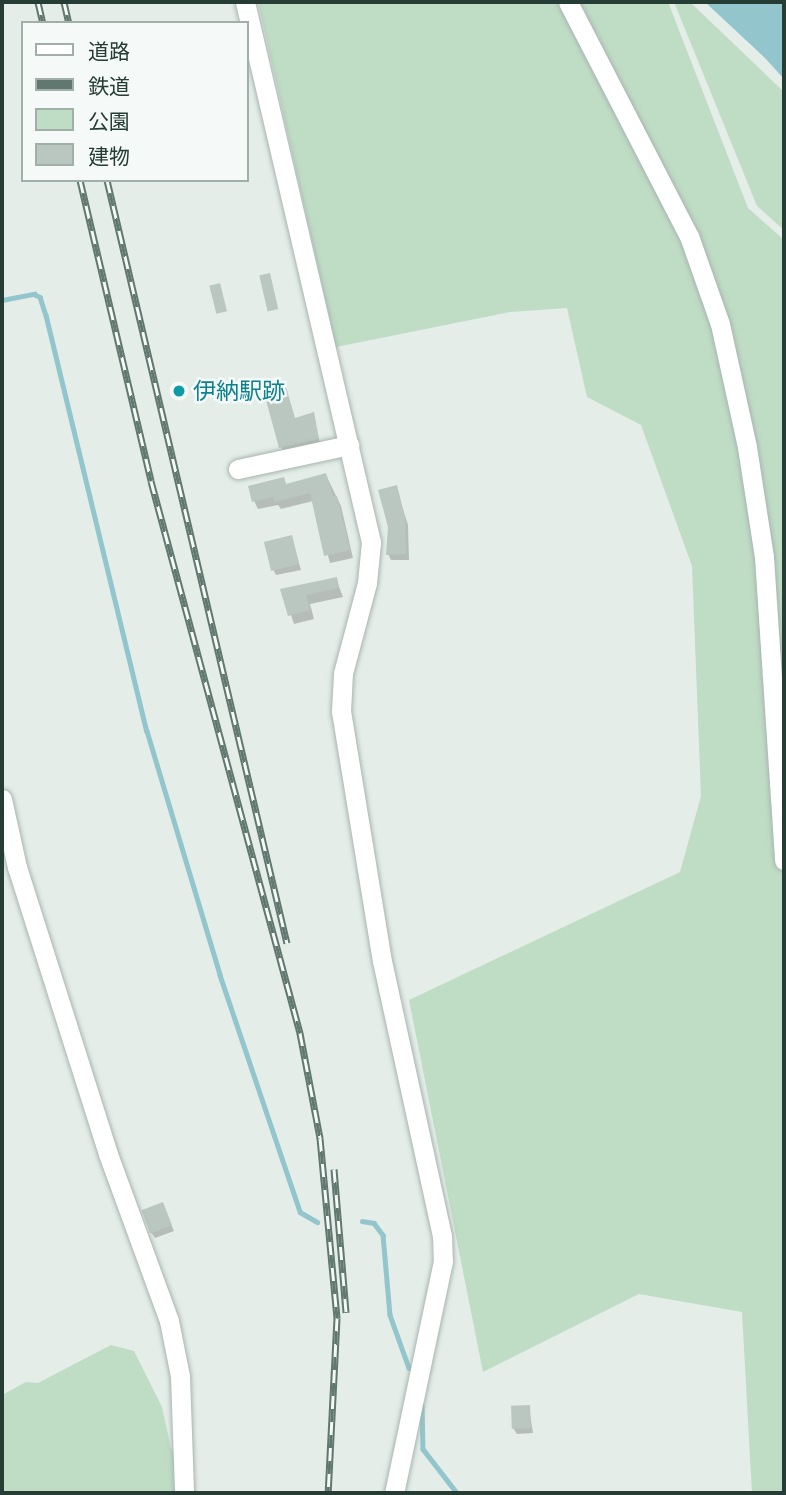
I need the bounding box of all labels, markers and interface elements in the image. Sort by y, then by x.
legend [21,21,248,182]
text: 道路 [88,39,130,64]
text: 鉄道 [88,74,130,99]
text: 公園 [88,109,130,134]
text: 建物 [88,144,130,169]
place label: 伊納駅跡 [193,377,285,405]
marker: 伊納駅跡 [171,383,187,399]

